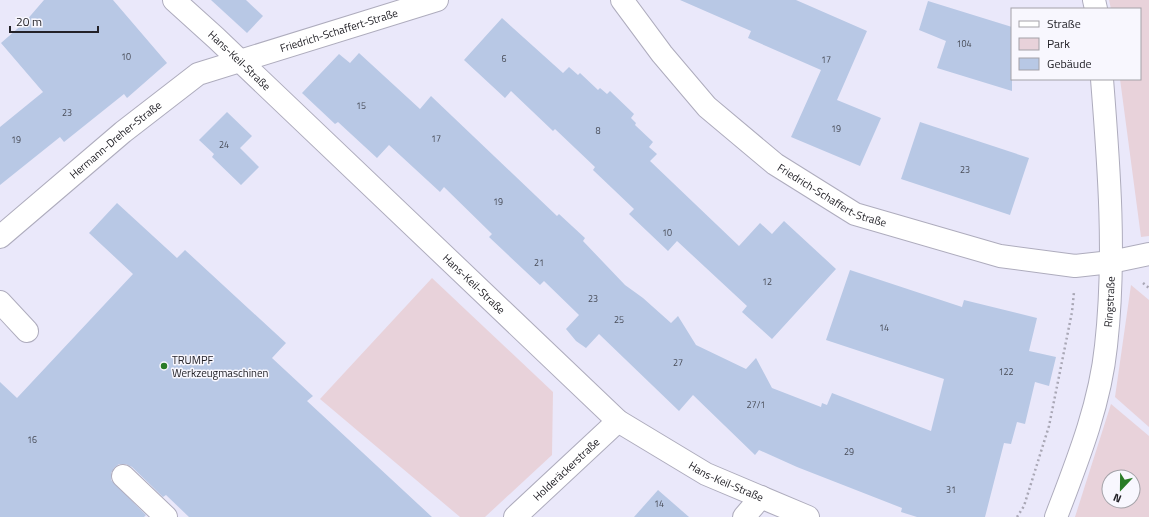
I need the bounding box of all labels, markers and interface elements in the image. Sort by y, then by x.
street label: Friedrich-Schaffert-Straße [278,4,400,56]
scale bar [10,8,98,34]
legend [1011,8,1141,80]
text: 20 m [16,12,42,31]
text: Straße [1047,14,1081,33]
street label: Hans-Keil-Straße [205,27,275,94]
text: Park [1047,34,1070,53]
house number: 104 [956,37,972,50]
house number: 10 [121,50,131,63]
house number: 6 [501,52,507,65]
house number: 17 [821,53,831,66]
text: Gebäude [1047,54,1092,73]
street label: Hermann-Dreher-Straße [66,97,165,182]
house number: 15 [356,99,366,112]
house number: 23 [62,106,72,119]
house number: 19 [831,122,841,135]
house number: 8 [595,124,601,137]
house number: 17 [431,132,441,145]
house number: 19 [11,133,21,146]
house number: 24 [219,138,229,151]
street label: Friedrich-Schaffert-Straße [774,159,889,231]
house number: 23 [960,163,970,176]
house number: 19 [493,195,503,208]
house number: 10 [662,226,672,239]
street label: Hans-Keil-Straße [439,250,509,318]
house number: 21 [534,256,544,269]
house number: 12 [762,275,772,288]
street label: Ringstraße [1100,276,1119,328]
house number: 23 [588,292,598,305]
house number: 25 [614,313,624,326]
house number: 14 [879,321,889,334]
place label: TRUMPF Werkzeugmaschinen [172,352,269,381]
house number: 27 [673,356,683,369]
marker: TRUMPF Werkzeugmaschinen [159,361,169,371]
house number: 122 [998,365,1014,378]
house number: 27/1 [747,398,765,411]
house number: 16 [27,433,37,446]
street label: Holderäckerstraße [529,434,603,504]
house number: 29 [844,445,854,458]
street label: Hans-Keil-Straße [686,457,766,506]
north arrow [1101,469,1141,509]
house number: 31 [946,483,956,496]
text: N [1111,489,1124,507]
house number: 14 [654,497,664,510]

